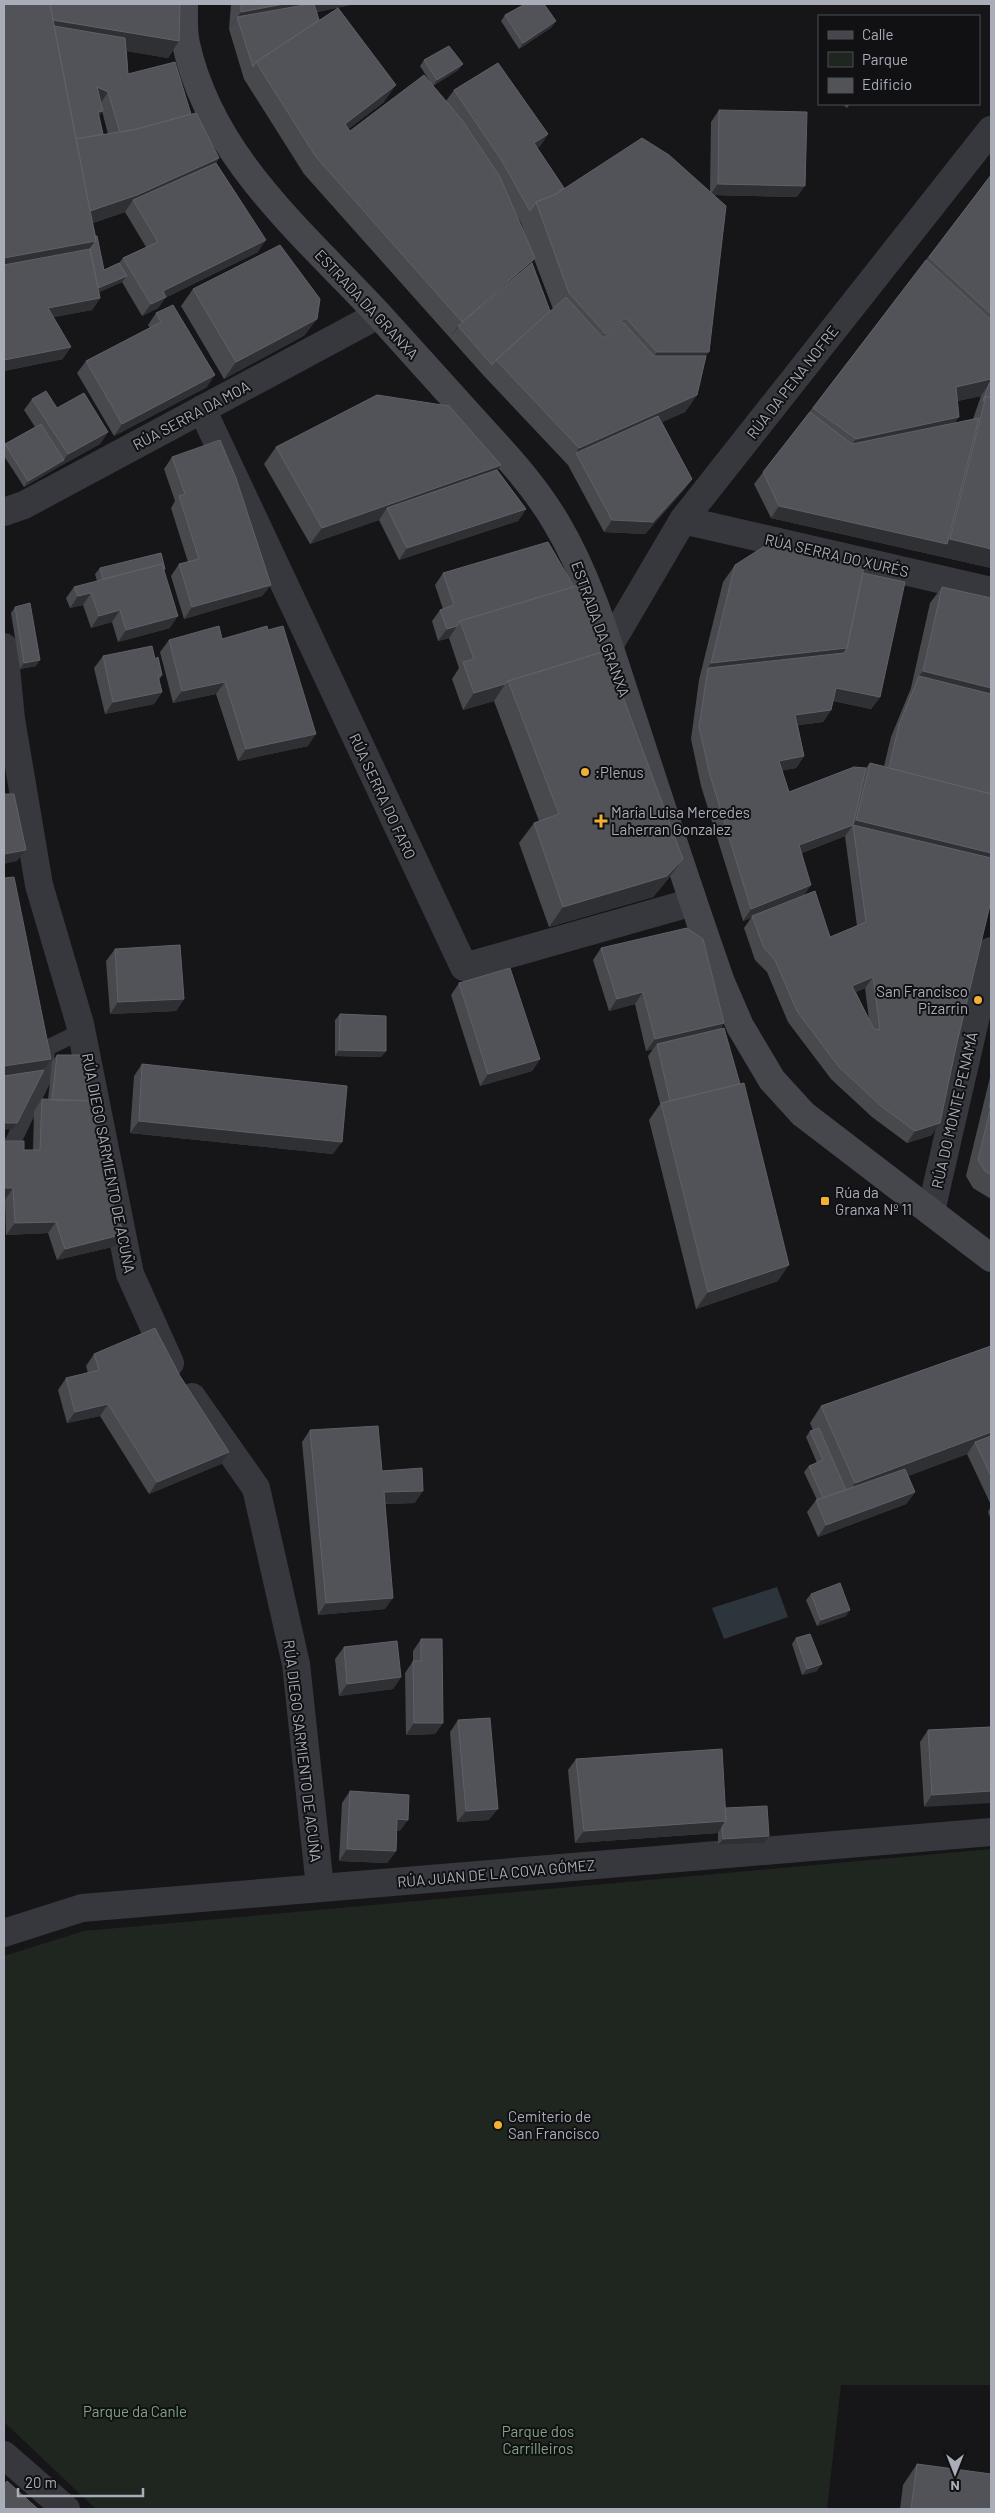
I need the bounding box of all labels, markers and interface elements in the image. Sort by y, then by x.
legend [818,15,980,105]
text: Calle [862,25,894,43]
text: Parque [862,50,908,68]
text: Edificio [862,75,912,93]
street label: ESTRADA DA GRANXA [312,246,422,362]
street label: RÚA DA PENA NOFRE [742,322,842,442]
street label: RÚA SERRA DA MOA [129,377,253,453]
street label: RÚA SERRA DO XURÉS [763,530,911,580]
street label: ESTRADA DA GRANXA [568,559,634,699]
street label: RÚA SERRA DO FARO [346,730,420,862]
place label: :Plenus [595,763,644,781]
marker: :Plenus [579,766,591,778]
place label: María Luisa Mercedes Laherran Gonzalez [611,803,750,838]
marker: María Luisa Mercedes Laherran Gonzalez [595,815,607,827]
place label: San Francisco Pizarrin [876,982,968,1017]
marker: San Francisco Pizarrin [972,994,984,1006]
street label: RÚA DO MONTE PENAMÁ [927,1030,981,1190]
street label: RÚA DIEGO SARMIENTO DE ACUÑA [79,1051,139,1275]
place label: Rúa da Granxa Nº 11 [835,1183,912,1218]
marker: Rúa da Granxa Nº 11 [819,1195,831,1207]
street label: RÚA DIEGO SARMIENTO DE ACUÑA [280,1639,326,1863]
street label: RÚA JUAN DE LA COVA GÓMEZ [396,1855,596,1891]
place label: Cemiterio de San Francisco [508,2107,600,2142]
marker: Cemiterio de San Francisco [492,2119,504,2131]
park label: Parque da Canle [83,2402,187,2420]
park label: Parque dos Carrilleiros [502,2422,574,2457]
north arrow [930,2448,980,2498]
scale bar [18,2466,142,2498]
text: 20 m [25,2473,57,2491]
text: N [950,2478,960,2495]

